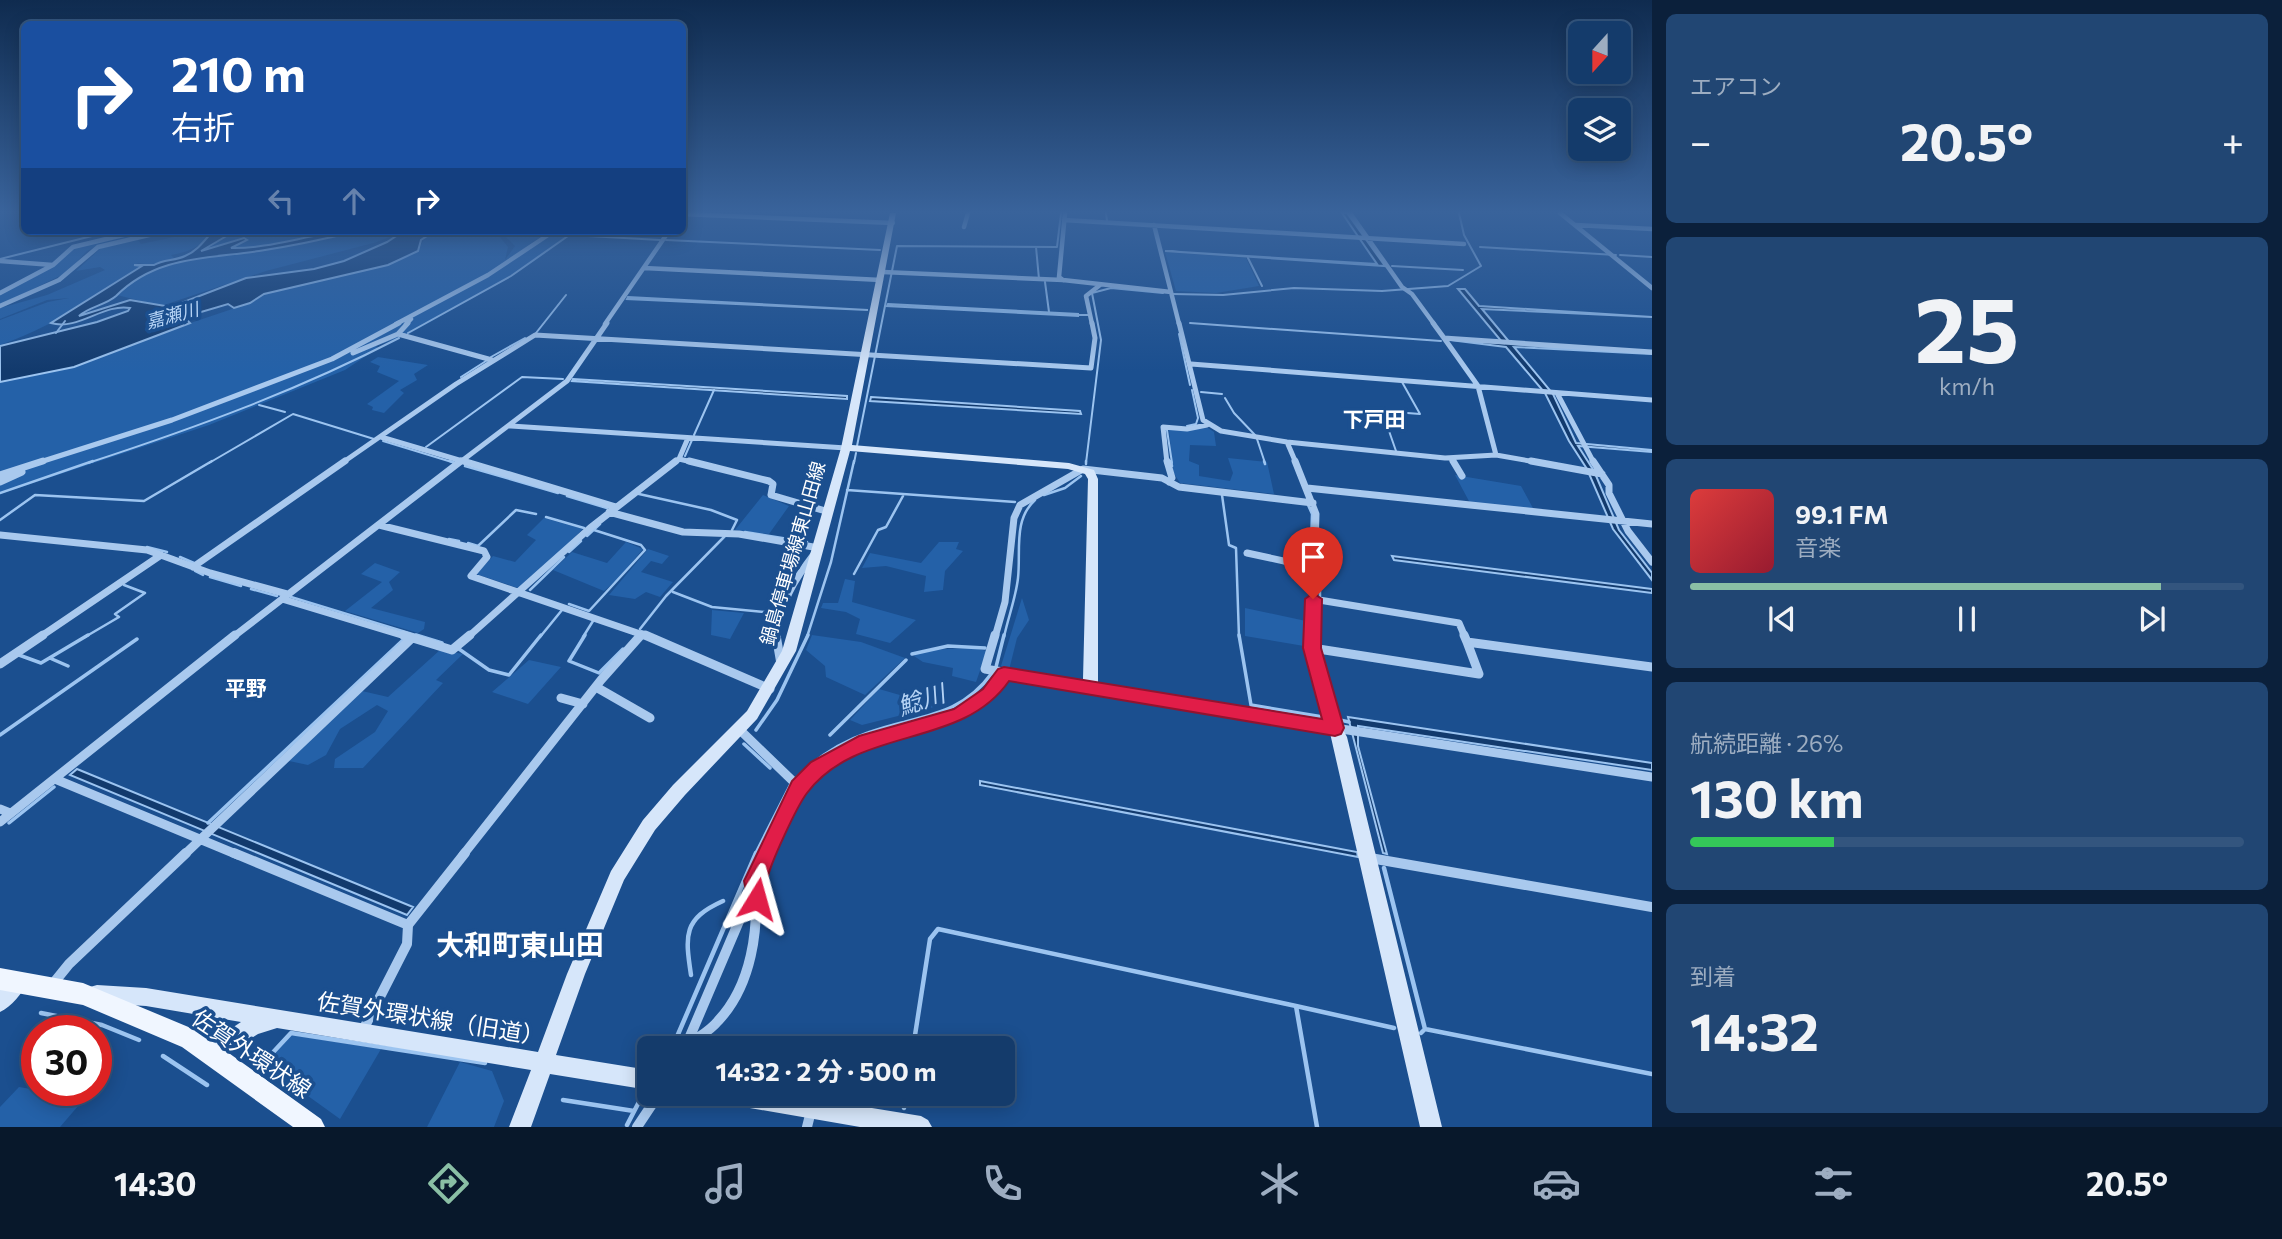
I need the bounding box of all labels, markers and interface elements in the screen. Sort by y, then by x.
north arrow [1568,21,1631,84]
map controls [1568,21,1631,161]
text: 210 m [171,42,306,102]
icon: right [56,49,147,140]
text: エアコン [1690,72,1782,100]
button: layers [1568,98,1631,161]
text: 右折 [171,106,235,146]
text: 20.5° [1900,108,2033,172]
text: − [1690,117,1712,164]
text: + [2222,117,2244,164]
icon: left [262,182,300,220]
icon: ahead [335,182,373,220]
icon: right [408,182,446,220]
text: 25 [1915,270,2019,382]
water label: 嘉瀬川 [143,297,203,333]
text: km/h [1939,372,1995,400]
district label: 下戸田 [1343,406,1406,431]
street label: 鍋島停車場線東山田線 [755,459,829,647]
text: 99.1 FM [1795,498,1888,529]
pin [1283,527,1343,599]
text: 音楽 [1795,533,1841,561]
icon: arrive [1294,538,1332,576]
icon: previous [1763,600,1801,638]
icon: pause [1948,600,1986,638]
icon: next [2133,600,2171,638]
district label: 平野 [225,675,267,700]
water label: 鯰川 [894,677,951,720]
text: 航続距離 · 26% [1690,729,1843,757]
text: 130 km [1690,765,1864,829]
position arrow [720,862,794,936]
district label: 大和町東山田 [436,927,604,961]
text: 到着 [1690,962,1736,990]
street label: 佐賀外環状線（旧道） [315,986,547,1050]
text: 14:32 [1690,998,1819,1062]
street label: 佐賀外環状線 [187,1003,317,1103]
speed limit sign: 30 [21,1015,112,1106]
text: 14:32 · 2 分 · 500 m [715,1055,937,1086]
icon: directions [424,1159,473,1208]
icon: music [701,1159,750,1208]
icon: phone [978,1159,1027,1208]
icon: climate [1255,1159,1304,1208]
icon: car [1532,1159,1581,1208]
icon: filters [1809,1159,1858,1208]
text: 14:30 [114,1163,196,1203]
text: 20.5° [2086,1163,2168,1203]

